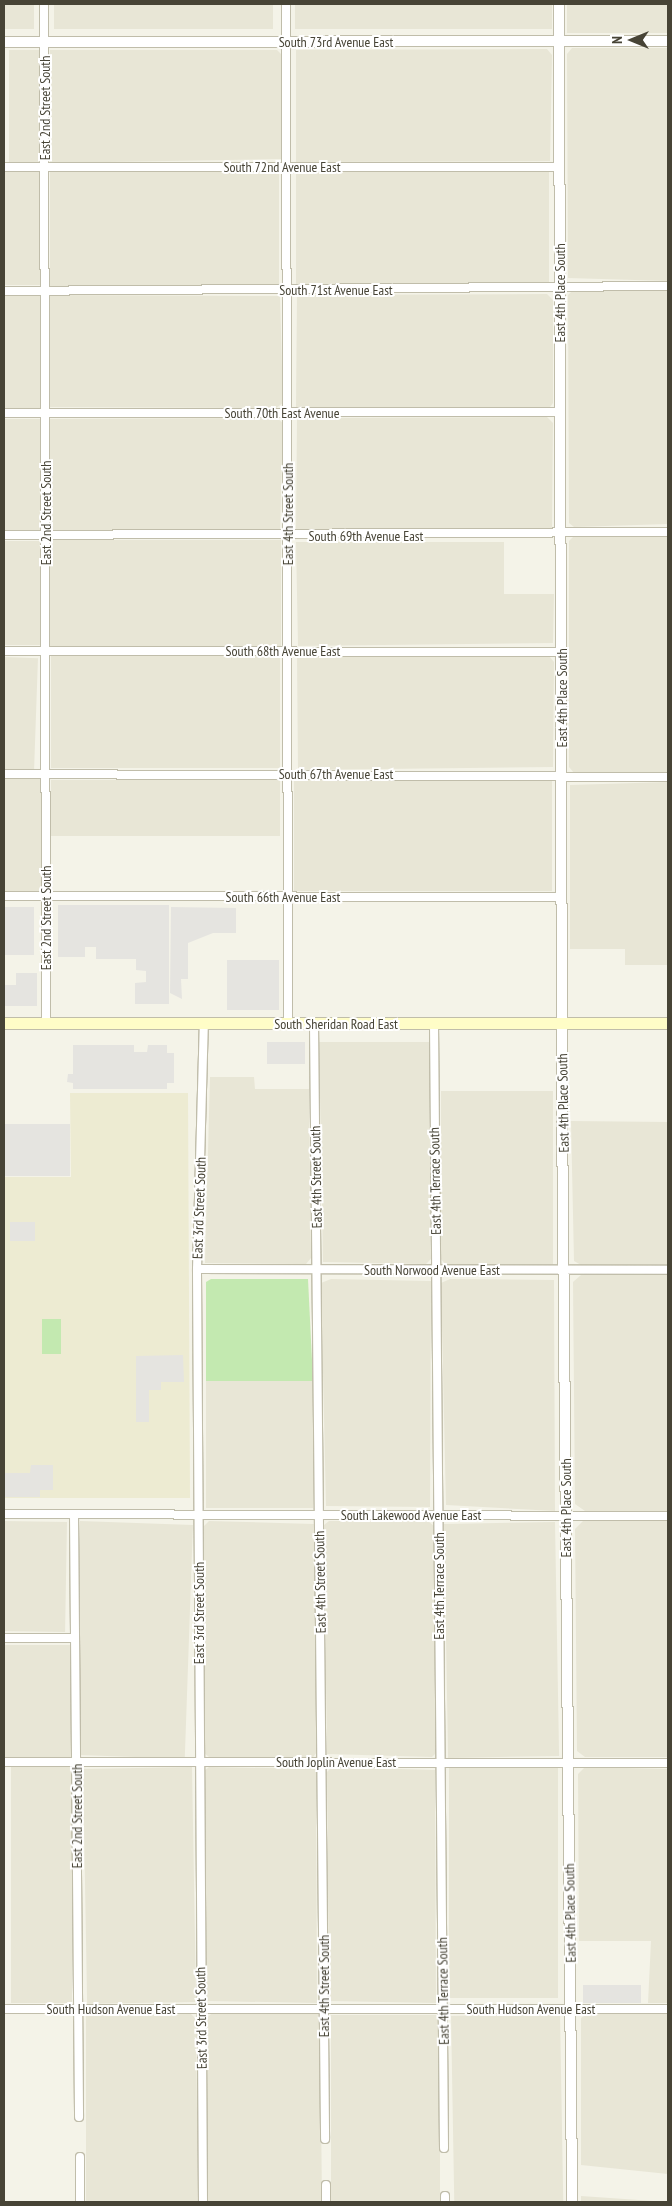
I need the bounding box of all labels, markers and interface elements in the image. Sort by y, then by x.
north arrow [607,15,657,65]
street label: South 73rd Avenue East [278,34,394,50]
text: N [608,36,626,44]
street label: East 2nd Street South [37,56,53,160]
street label: South 72nd Avenue East [223,159,341,175]
street label: East 4th Place South [552,243,568,343]
street label: South 71st Avenue East [279,282,393,298]
street label: South 70th East Avenue [224,405,340,421]
street label: East 2nd Street South [38,461,54,565]
street label: East 4th Street South [280,463,296,565]
street label: South 69th Avenue East [308,528,424,544]
street label: South 68th Avenue East [225,643,341,659]
street label: East 4th Place South [554,648,570,748]
street label: South 67th Avenue East [278,766,394,782]
street label: East 2nd Street South [38,866,54,970]
street label: South 66th Avenue East [225,889,341,905]
street label: South Sheridan Road East [274,1016,398,1032]
street label: East 4th Place South [554,1053,572,1153]
street label: East 4th Street South [307,1126,325,1228]
street label: East 4th Terrace South [426,1127,444,1235]
street label: East 3rd Street South [189,1157,209,1259]
street label: South Norwood Avenue East [364,1262,500,1278]
street label: East 4th Place South [558,1458,574,1558]
street label: South Lakewood Avenue East [340,1507,482,1523]
street label: East 4th Street South [311,1531,329,1633]
street label: East 4th Terrace South [431,1532,447,1640]
street label: East 3rd Street South [191,1562,207,1664]
street label: South Joplin Avenue East [276,1754,396,1770]
street label: East 2nd Street South [69,1764,85,1868]
street label: East 4th Place South [561,1863,579,1963]
street label: East 4th Street South [316,1935,332,2037]
street label: East 4th Terrace South [434,1937,452,2045]
street label: East 3rd Street South [192,1967,210,2069]
street label: South Hudson Avenue East [46,2001,176,2017]
street label: South Hudson Avenue East [466,2001,596,2017]

